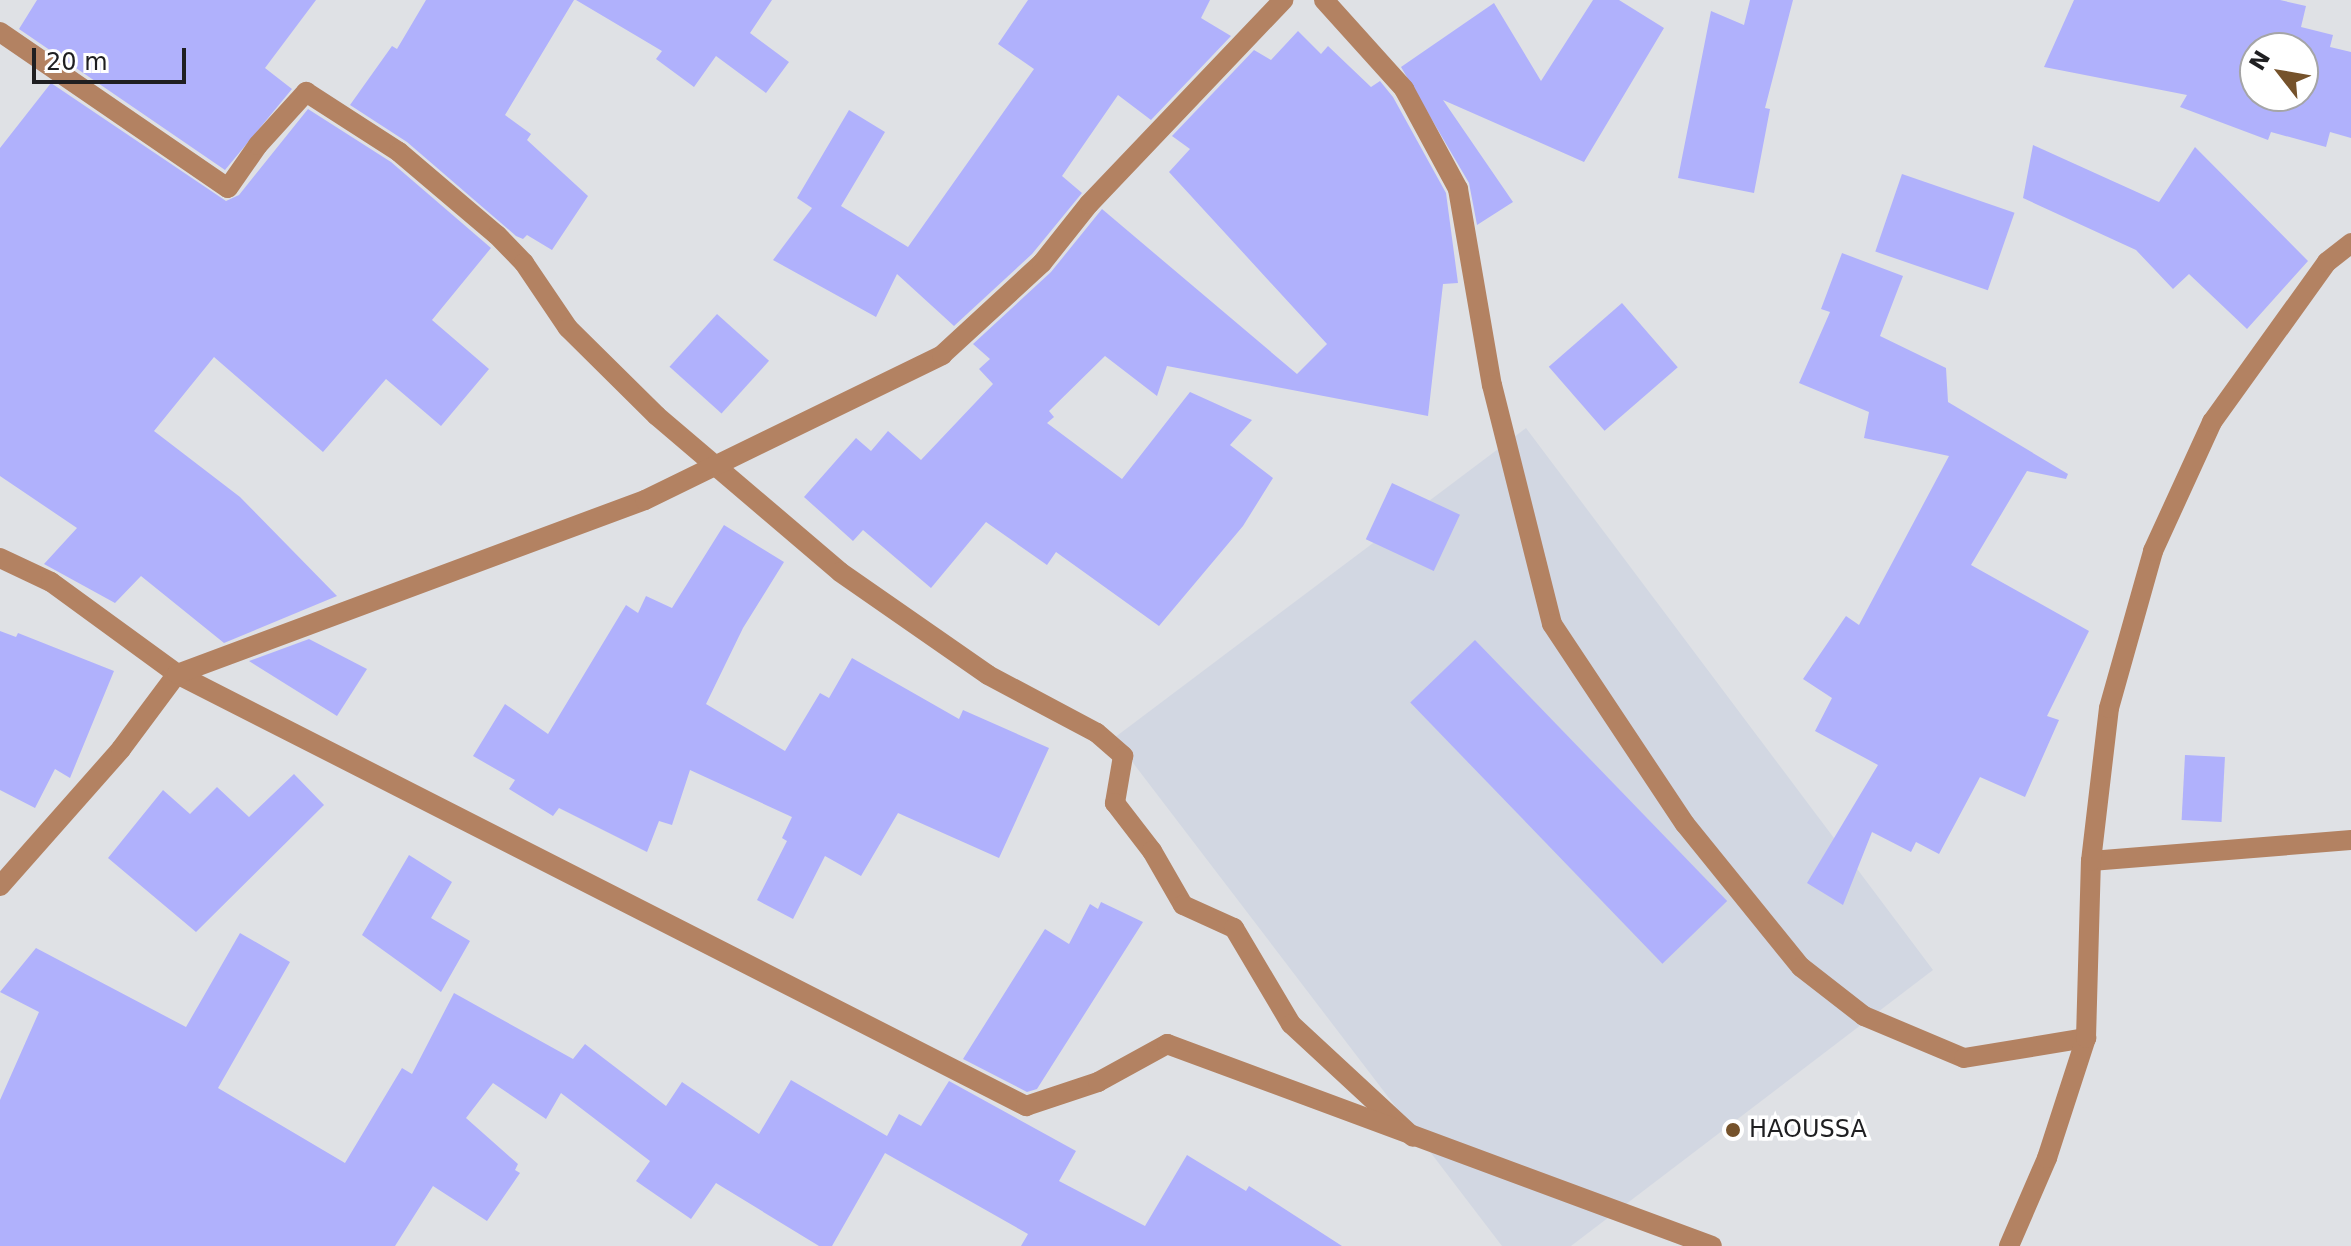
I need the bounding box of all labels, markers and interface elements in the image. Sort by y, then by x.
scale bar [36,32,190,82]
north arrow [2239,32,2319,112]
text: N [2244,46,2275,75]
text: 20 m [46,48,108,76]
place label: HAOUSSA [1749,1116,1867,1144]
marker: HAOUSSA [1724,1121,1742,1139]

